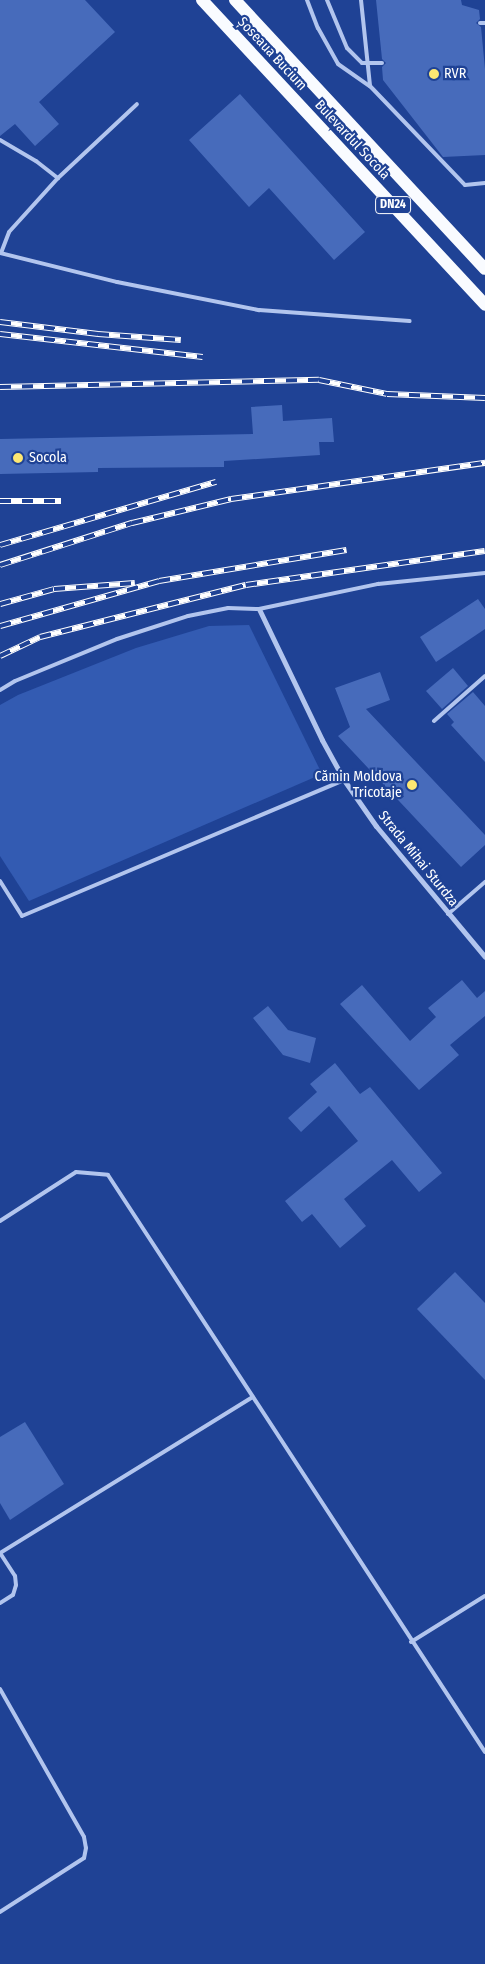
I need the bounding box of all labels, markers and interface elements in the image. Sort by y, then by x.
street label: Șoseaua Bucium [234,14,310,94]
place label: RVR [444,66,466,82]
marker: RVR [428,68,440,80]
street label: Bulevardul Socola [311,97,393,183]
road number: DN24 [374,196,412,214]
place label: Socola [29,450,67,466]
marker: Socola [11,451,25,465]
place label: Cămin Moldova Tricotaje [315,769,402,802]
marker: Cămin Moldova Tricotaje [406,779,418,791]
street label: Strada Mihai Sturdza [374,808,462,910]

